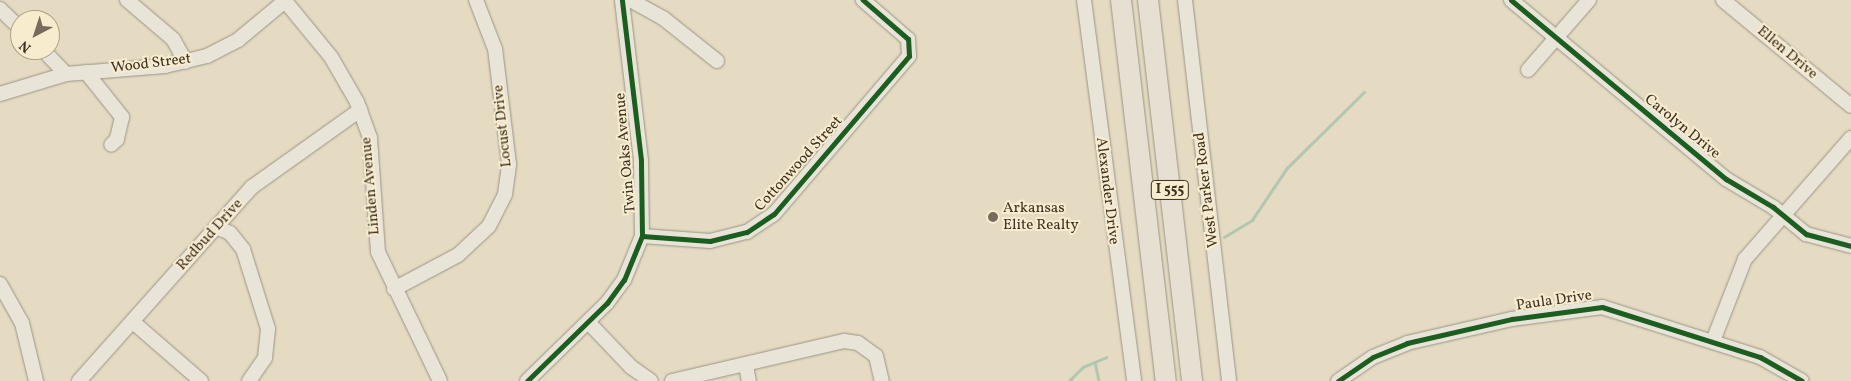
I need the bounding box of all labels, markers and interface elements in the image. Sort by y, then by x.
north arrow [10,10,60,60]
street label: Ellen Drive [1753,22,1821,84]
text: N [16,36,36,57]
street label: Wood Street [110,50,192,78]
street label: Locust Drive [490,84,516,168]
street label: Carolyn Drive [1640,91,1724,163]
street label: Twin Oaks Avenue [612,92,640,214]
street label: Cottonwood Street [751,112,847,216]
street label: West Parker Road [1191,131,1223,249]
street label: Linden Avenue [358,136,384,236]
street label: Alexander Drive [1091,136,1123,246]
road number: I 555 [1150,178,1190,202]
street label: Redbud Drive [173,195,247,275]
place label: Arkansas Elite Realty [1003,199,1079,234]
marker: Arkansas Elite Realty [987,211,999,223]
street label: Paula Drive [1515,287,1593,315]

